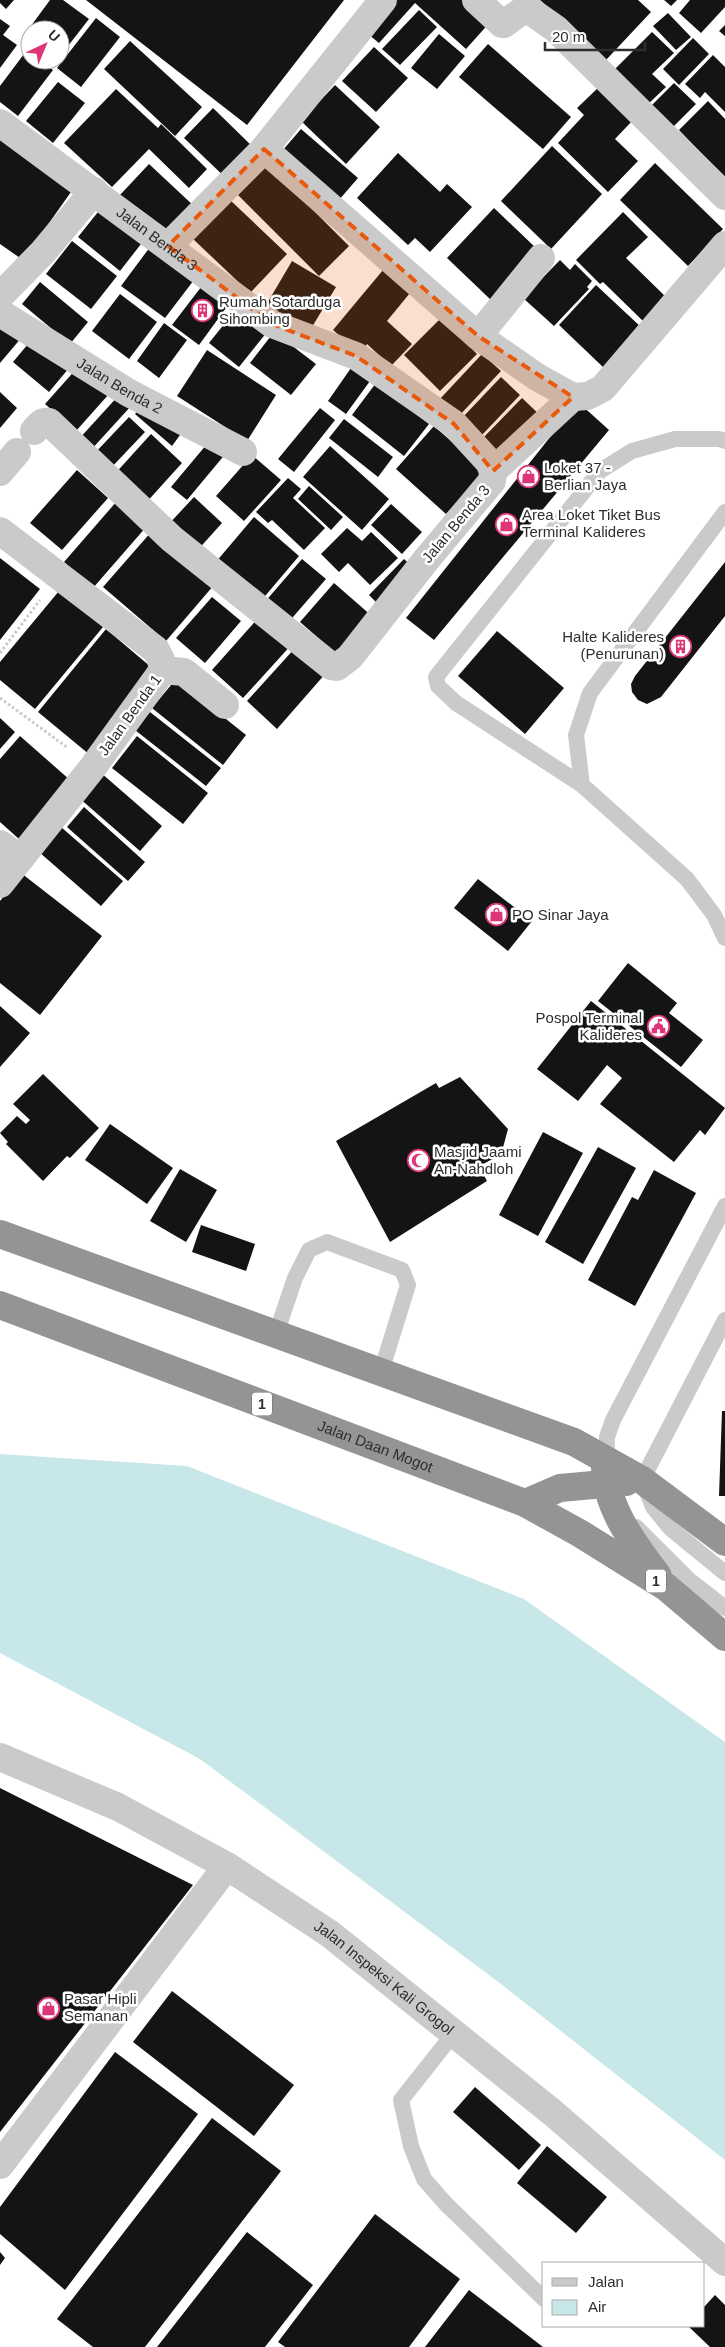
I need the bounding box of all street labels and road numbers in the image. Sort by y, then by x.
street label: Jalan Benda 3 [113,203,201,274]
street label: Jalan Benda 2 [74,354,165,417]
street label: Jalan Benda 3 [418,481,493,566]
street label: Jalan Benda 1 [95,671,165,759]
road number: 1 [252,1392,272,1416]
street label: Jalan Daan Mogot [315,1417,436,1476]
road number: 1 [646,1570,666,1592]
street label: Jalan Inspeksi Kali Grogol [311,1917,457,2038]

